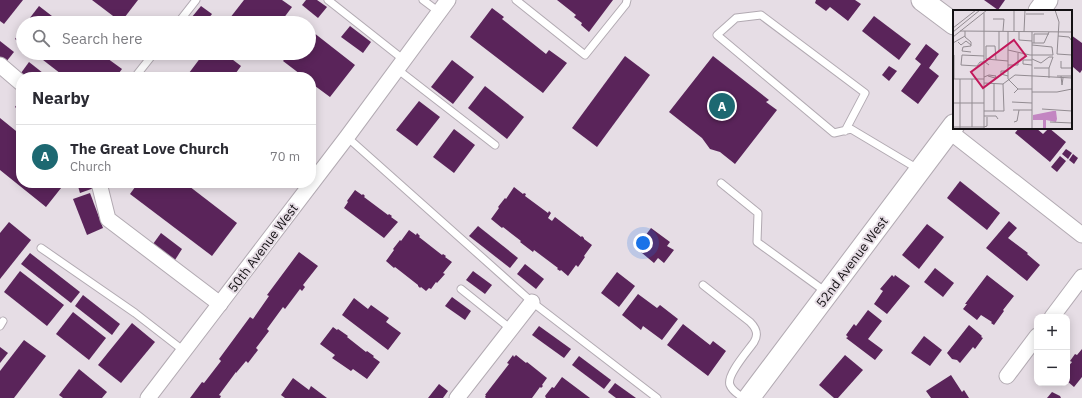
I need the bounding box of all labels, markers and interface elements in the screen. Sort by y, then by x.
inset map [953,10,1072,129]
search box [16,16,316,60]
icon: search [30,27,52,49]
text: Search here [62,29,142,48]
text: Nearby [32,87,90,109]
pin: A [709,91,735,121]
text: The Great Love Church [70,139,229,158]
text: A [41,148,49,165]
text: 70 m [270,148,300,165]
text: Church [70,158,111,175]
street label: 50th Avenue West [224,200,302,296]
street label: 52nd Avenue West [812,213,892,311]
your location [633,233,653,253]
map controls [1034,314,1070,386]
button: + [1034,314,1070,350]
button: − [1034,350,1070,386]

